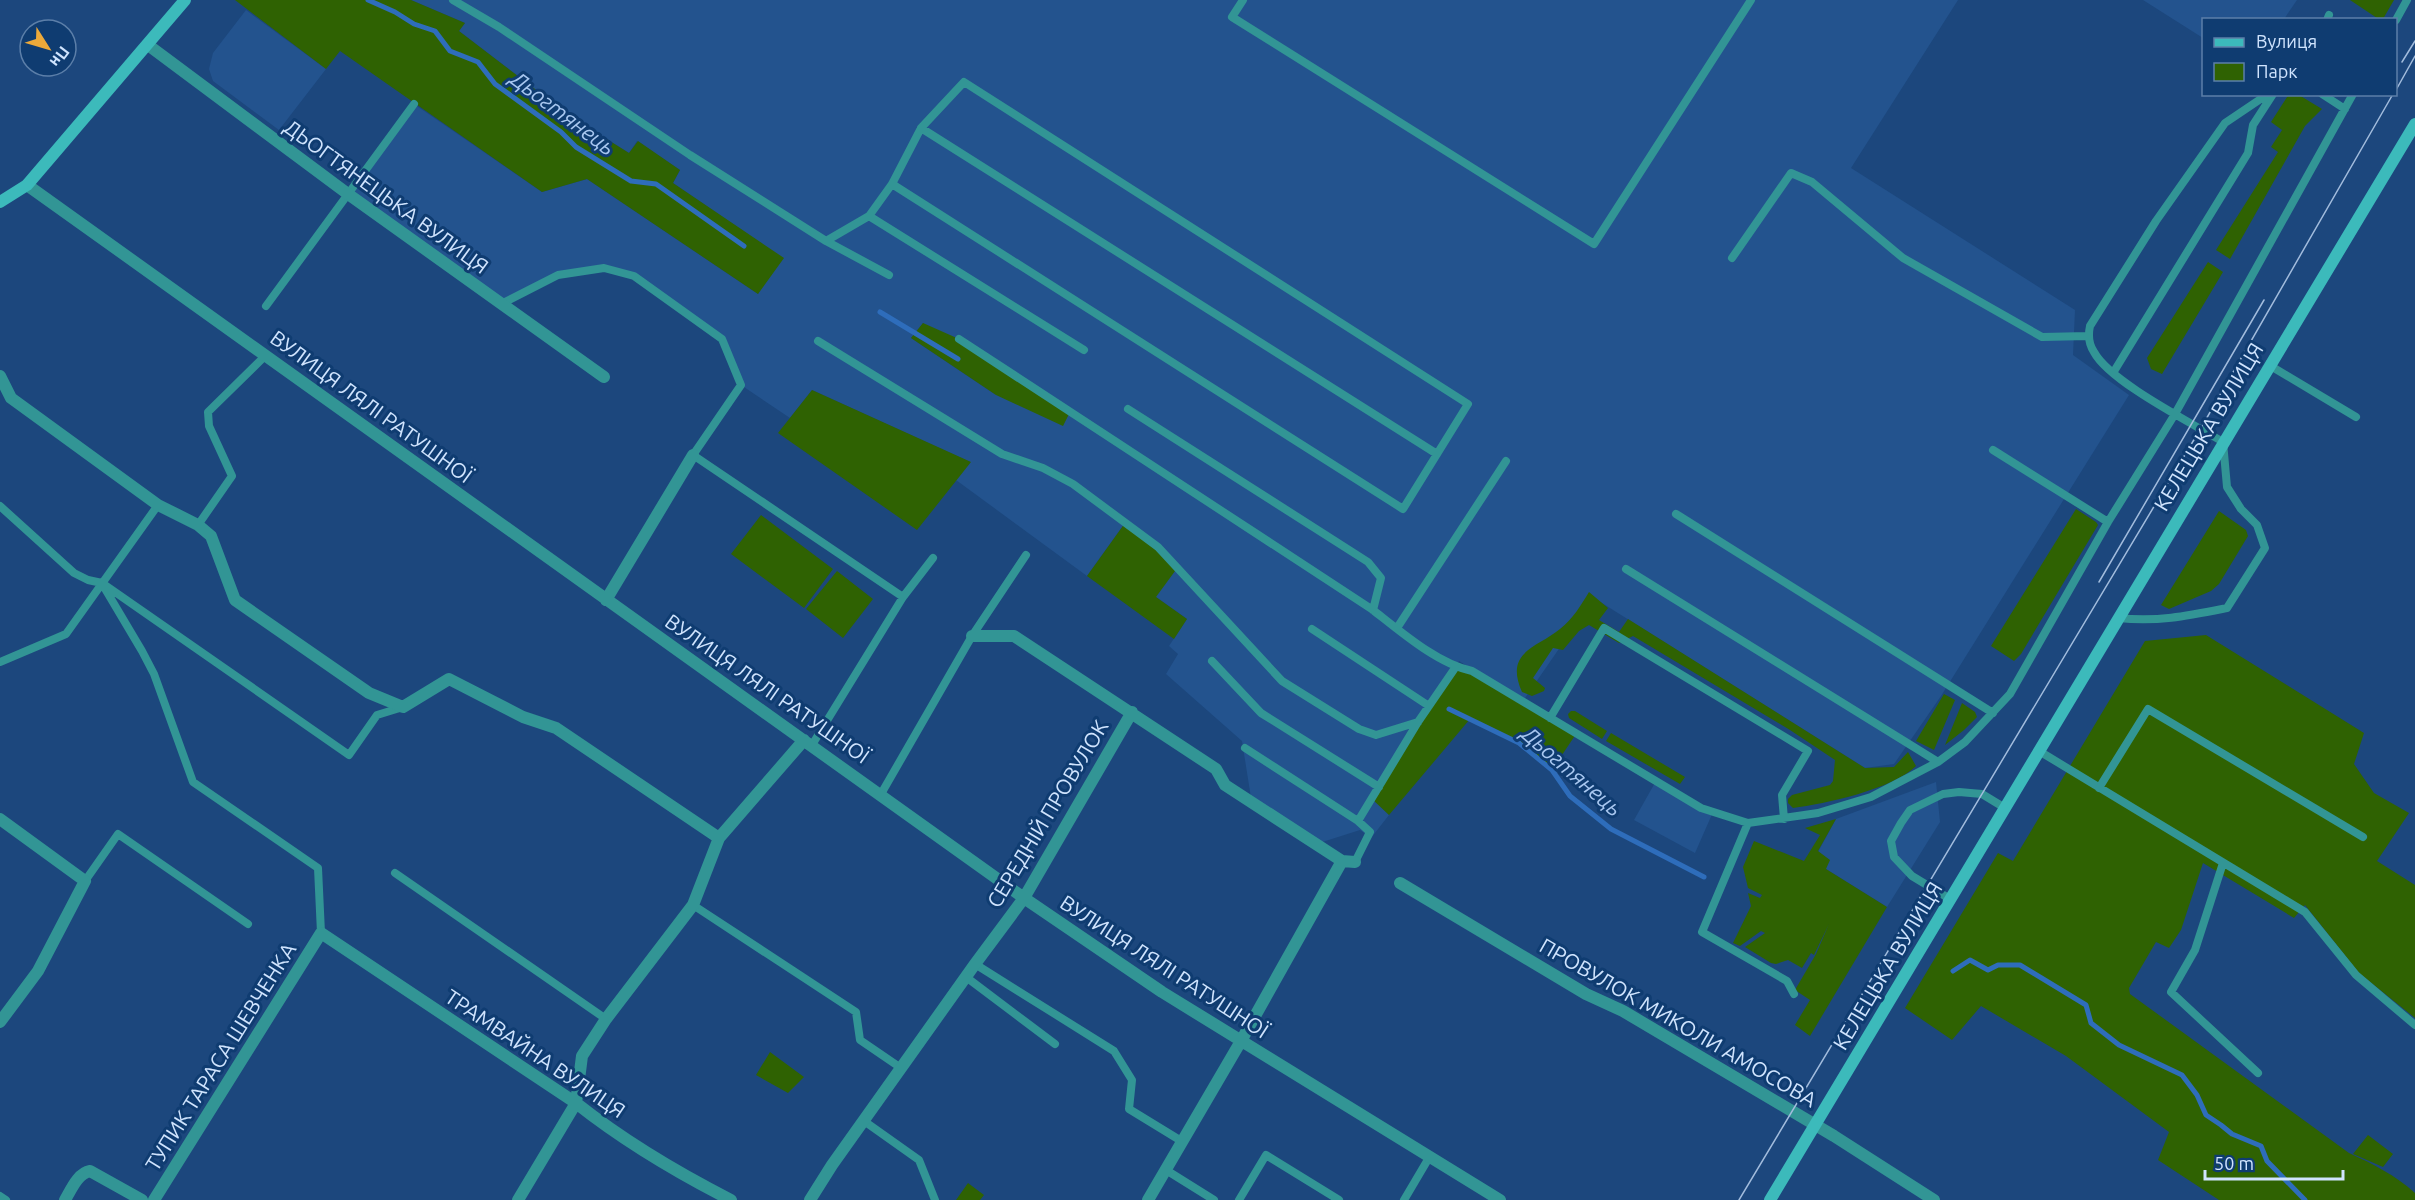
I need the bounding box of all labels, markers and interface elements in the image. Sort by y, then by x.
north arrow [18,18,78,78]
legend [2202,18,2397,96]
text: Вулиця [2256,31,2317,51]
text: Пн [46,43,73,71]
text: Парк [2256,61,2297,81]
water label: Дьогтянець [505,64,620,160]
street label: ДЬОГТЯНЕЦЬКА ВУЛИЦЯ [280,114,493,278]
street label: ВУЛИЦЯ ЛЯЛІ РАТУШНОЇ [266,325,478,488]
street label: КЕЛЕЦЬКА ВУЛИЦЯ [2149,338,2268,515]
street label: ВУЛИЦЯ ЛЯЛІ РАТУШНОЇ [661,609,875,768]
street label: СЕРЕДНІЙ ПРОВУЛОК [982,715,1113,911]
water label: Дьогтянець [1516,719,1627,821]
street label: КЕЛЕЦЬКА ВУЛИЦЯ [1828,877,1947,1054]
street label: ВУЛИЦЯ ЛЯЛІ РАТУШНОЇ [1056,890,1274,1043]
street label: ПРОВУЛОК МИКОЛИ АМОСОВА [1536,933,1821,1112]
street label: ТУПИК ТАРАСА ШЕВЧЕНКА [140,938,300,1175]
street label: ТРАМВАЙНА ВУЛИЦЯ [441,984,630,1122]
scale bar [2205,1143,2343,1181]
text: 50 m [2214,1153,2254,1173]

